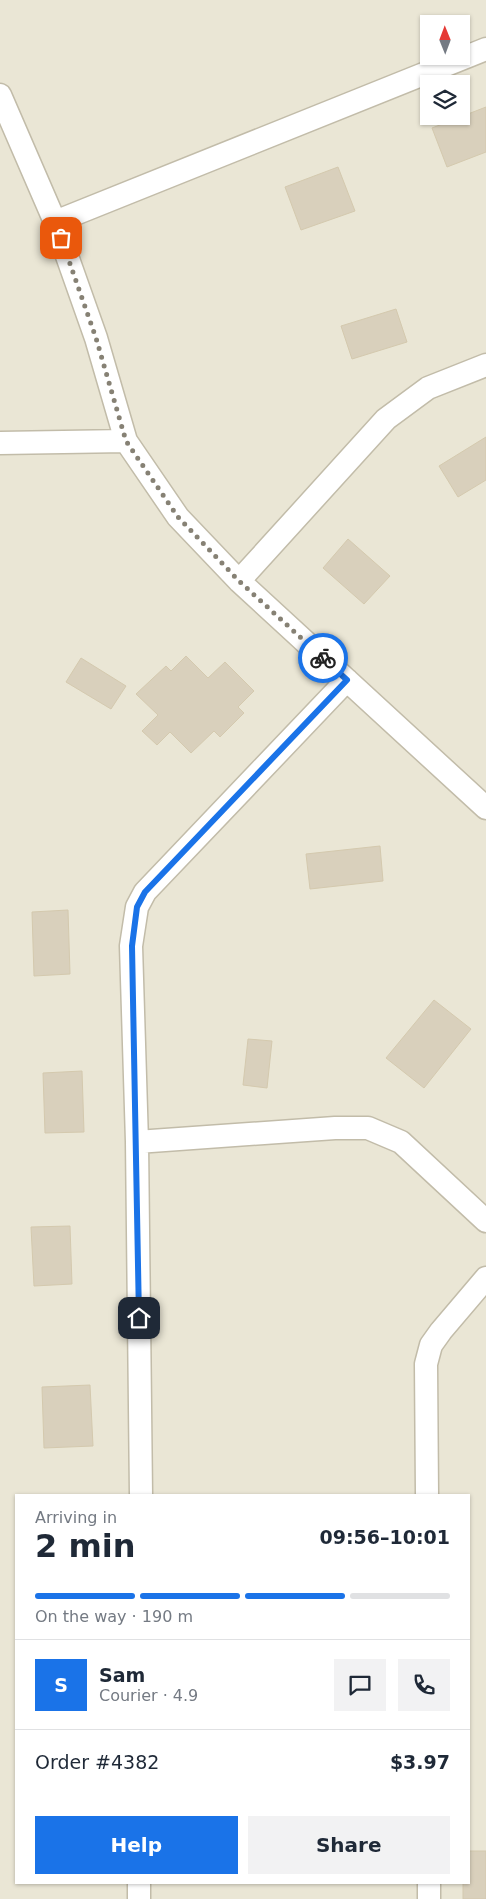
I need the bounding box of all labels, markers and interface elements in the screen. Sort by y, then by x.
north arrow [420,15,470,65]
map controls [420,15,470,125]
button: layers [420,75,470,125]
pin [40,217,82,259]
icon: bag [47,224,75,252]
courier [298,633,348,683]
icon: bike [309,644,337,672]
pin [118,1297,160,1339]
icon: home [125,1304,153,1332]
text: Arriving in [35,1508,117,1527]
text: 09:56–10:01 [320,1526,450,1548]
text: 2 min [35,1527,136,1565]
text: On the way · 190 m [35,1607,193,1626]
button: chat [334,1659,386,1711]
button: phone [398,1659,450,1711]
text: Sam [99,1664,145,1686]
text: S [54,1674,68,1696]
text: Courier · 4.9 [99,1686,198,1705]
text: Order #4382 [35,1751,159,1773]
text: $3.97 [390,1751,450,1773]
button: Help [35,1816,238,1874]
button: Share [248,1816,450,1874]

